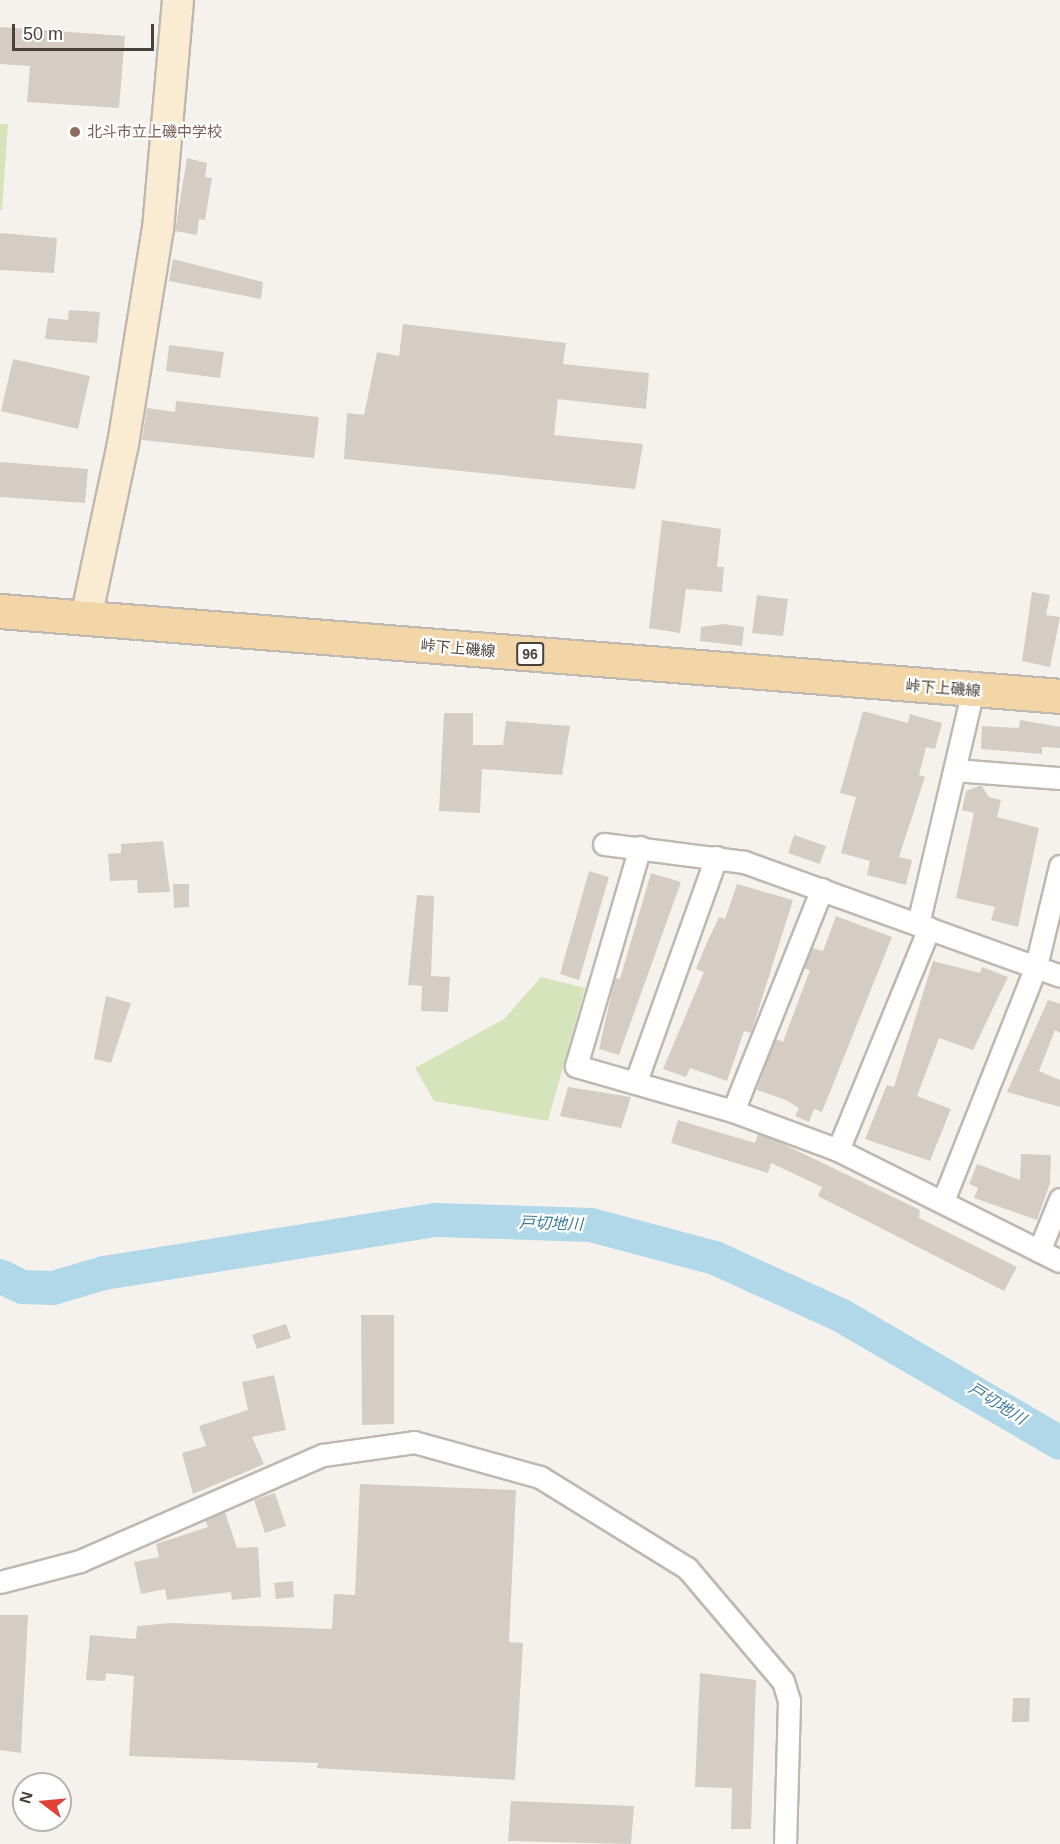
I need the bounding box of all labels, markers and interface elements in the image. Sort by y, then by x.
scale bar [15,12,158,50]
text: 50 m [23,24,63,44]
place label: 北斗市立上磯中学校 [87,123,222,141]
marker: 北斗市立上磯中学校 [68,125,82,139]
street label: 峠下上磯線 [420,636,496,660]
road number: 96 [515,643,545,665]
street label: 峠下上磯線 [905,676,981,700]
water label: 戸切地川 [519,1213,583,1235]
water label: 戸切地川 [965,1379,1029,1429]
north arrow [12,1772,72,1832]
text: N [16,1790,36,1805]

